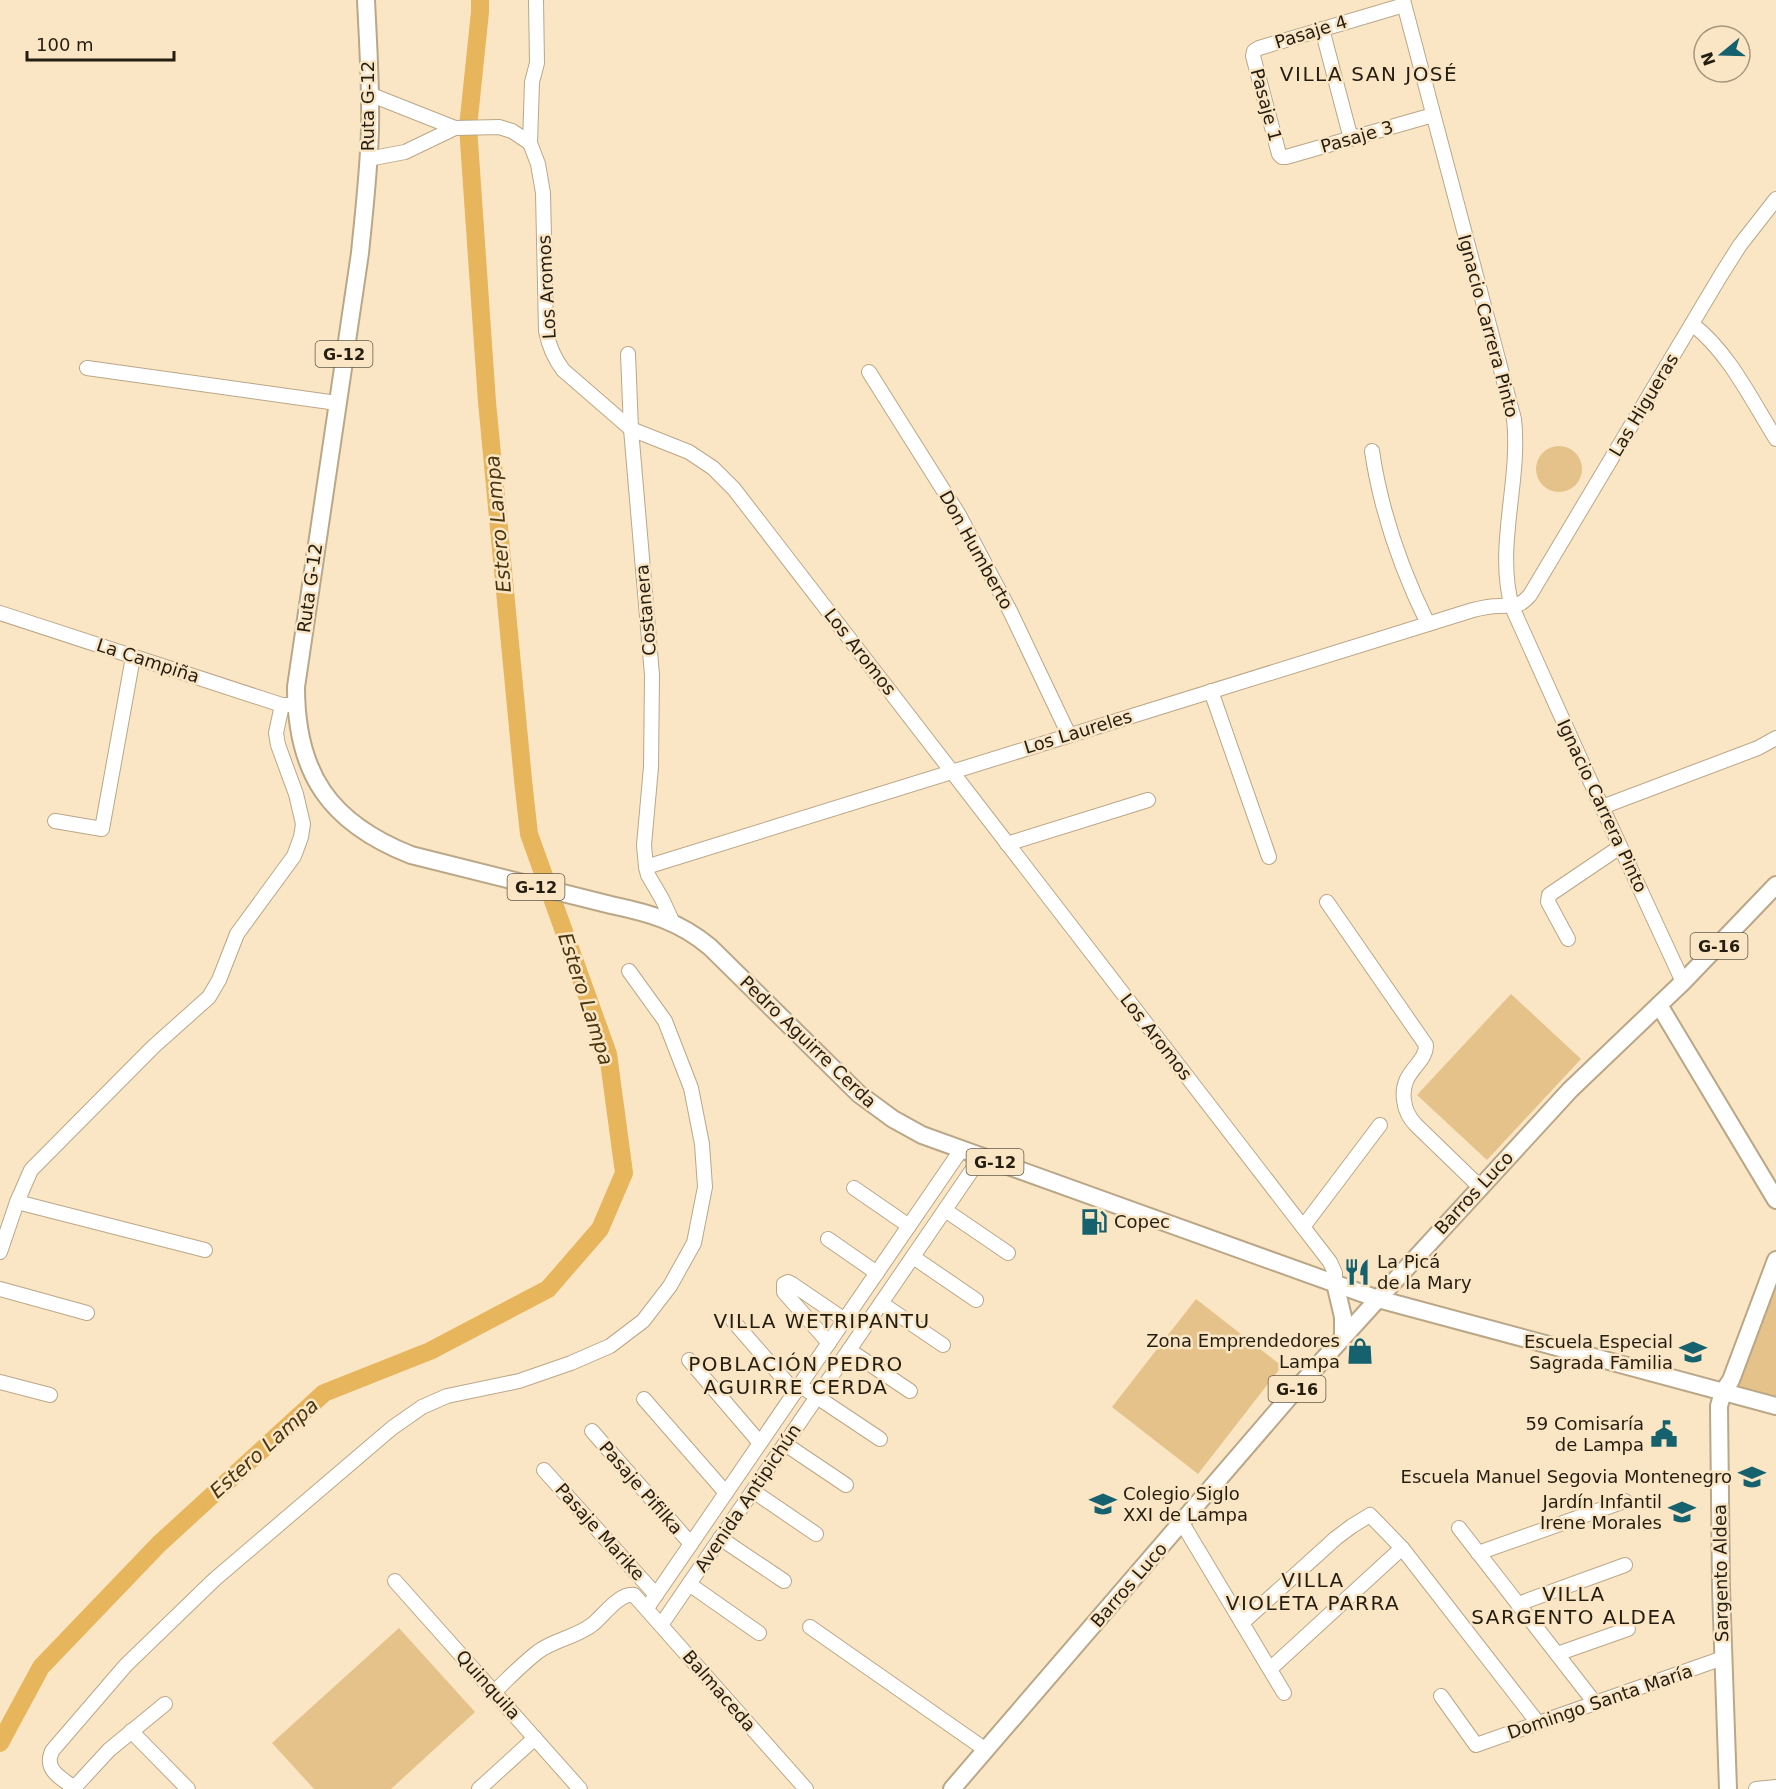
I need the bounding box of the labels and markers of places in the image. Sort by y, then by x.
fuel station icon: Copec [1079,1207,1109,1237]
place label: Copec [1114,1211,1170,1232]
place label: La Picá de la Mary [1377,1251,1472,1293]
restaurant icon: La Picá de la Mary [1342,1257,1372,1287]
place label: Zona Emprendedores Lampa [1146,1330,1340,1372]
place label: Escuela Especial Sagrada Familia [1524,1331,1673,1373]
shop icon: Zona Emprendedores Lampa [1345,1336,1375,1366]
school or university icon: Escuela Especial Sagrada Familia [1678,1337,1708,1367]
place label: 59 Comisaría de Lampa [1525,1413,1644,1455]
public building icon: 59 Comisaría de Lampa [1649,1419,1679,1449]
school or university icon: Escuela Manuel Segovia Montenegro [1737,1462,1767,1492]
place label: Escuela Manuel Segovia Montenegro [1401,1466,1732,1487]
place label: Colegio Siglo XXI de Lampa [1123,1483,1248,1525]
school or university icon: Colegio Siglo XXI de Lampa [1088,1489,1118,1519]
place label: Jardín Infantil Irene Morales [1540,1491,1662,1533]
school or university icon: Jardín Infantil Irene Morales [1667,1497,1697,1527]

